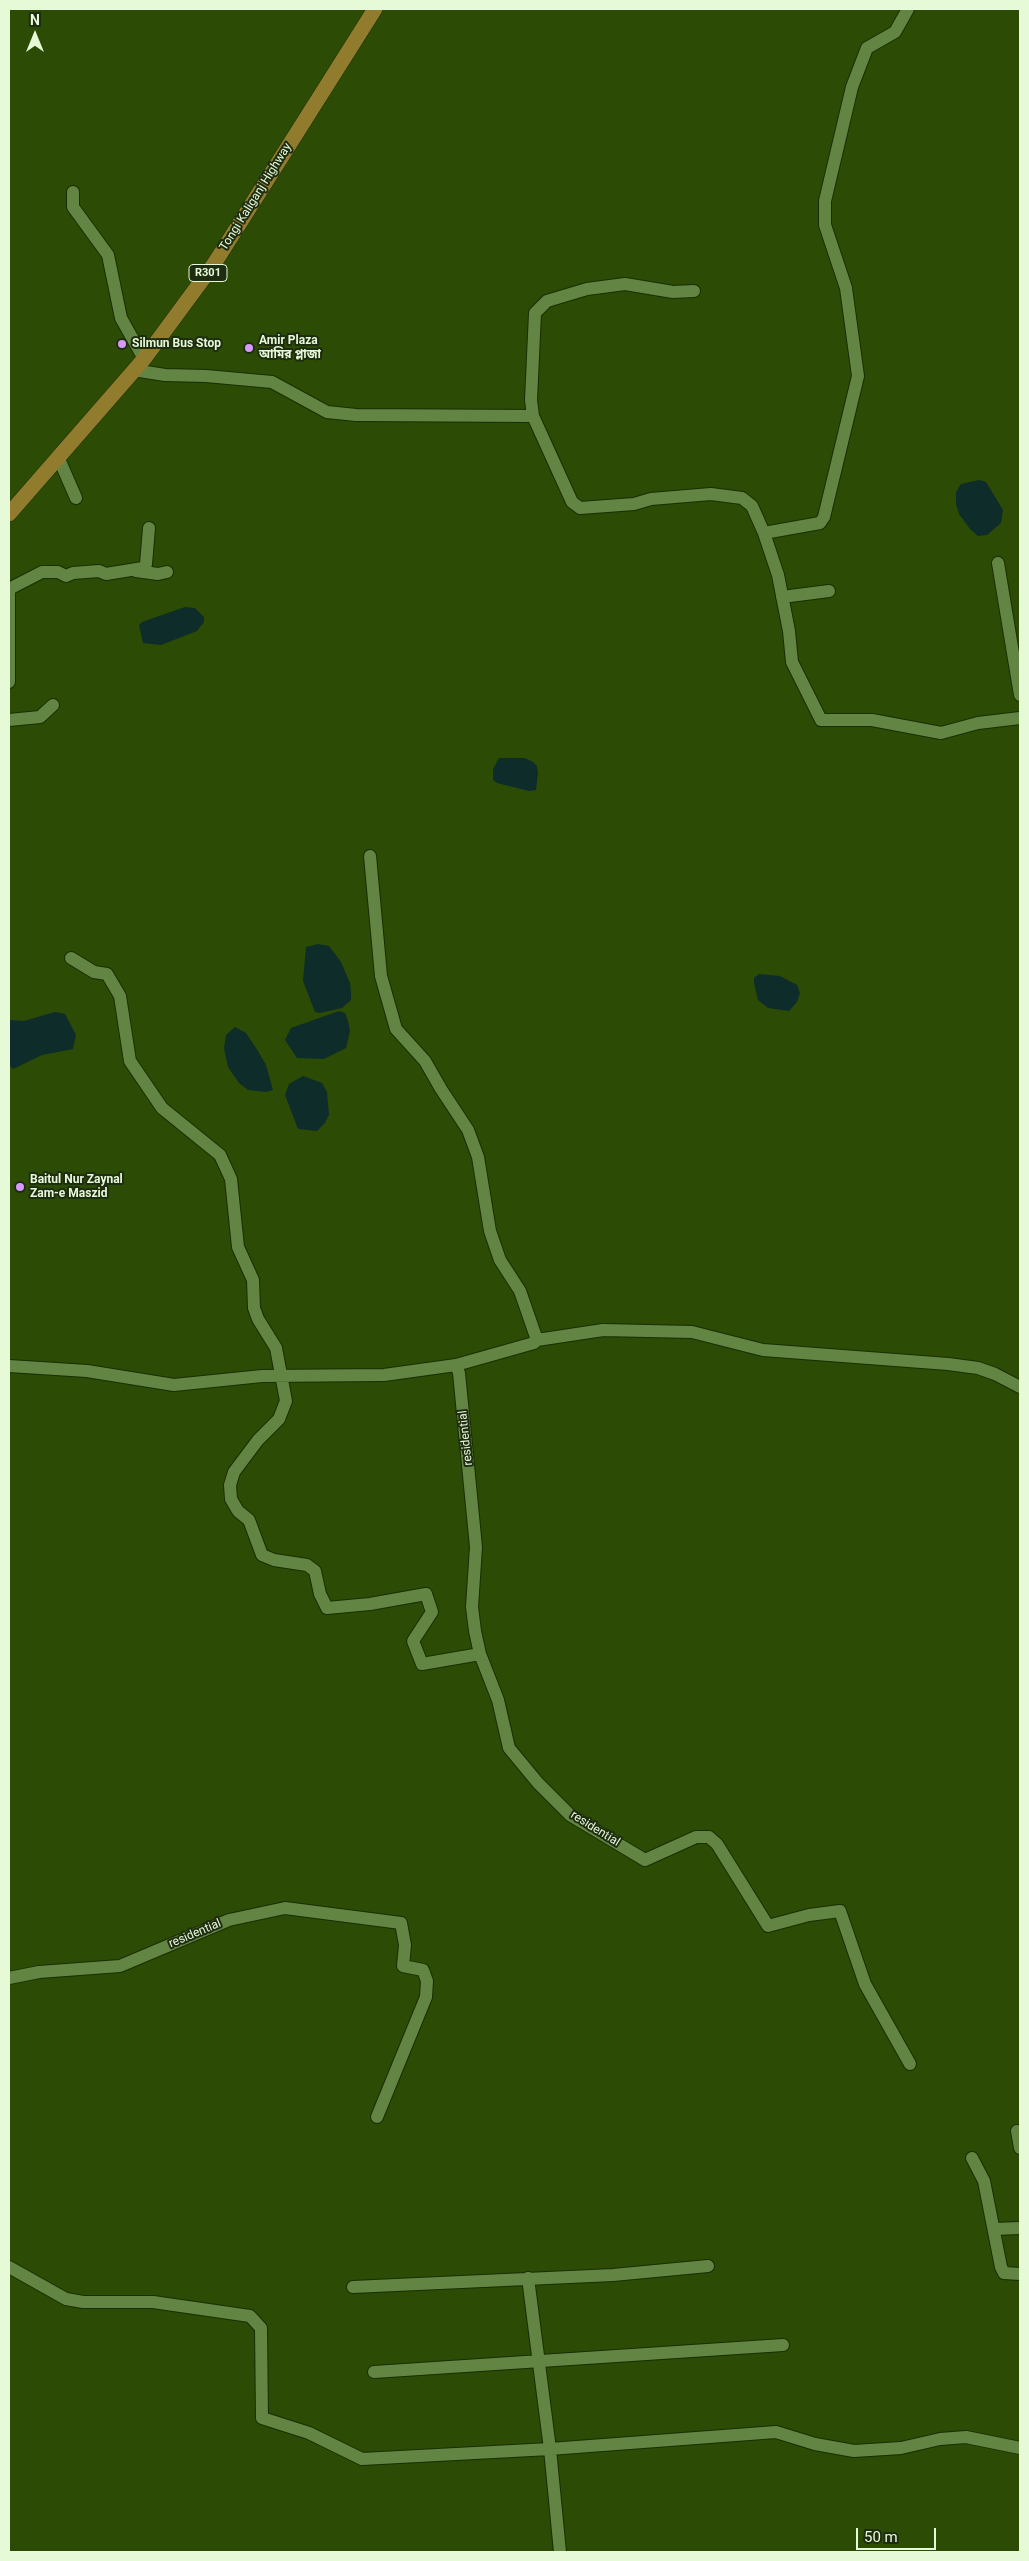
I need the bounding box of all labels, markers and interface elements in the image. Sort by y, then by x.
north arrow [10,10,60,60]
text: N [30,12,40,28]
street label: Tongi Kaliganj Highway [217,140,295,254]
road number: R301 [189,264,227,282]
place label: Amir Plaza আমির প্লাজা [259,334,321,362]
place label: Silmun Bus Stop [132,337,221,351]
marker: Silmun Bus Stop [116,338,128,350]
marker: Amir Plaza আমির প্লাজা [243,342,255,354]
place label: Baitul Nur Zaynal Zam-e Maszid [30,1173,123,1201]
marker: Baitul Nur Zaynal Zam-e Maszid [14,1181,26,1193]
street label: residential [456,1410,476,1466]
street label: residential [568,1808,622,1850]
street label: residential [167,1917,223,1951]
scale bar [859,2518,939,2550]
text: 50 m [864,2528,898,2546]

